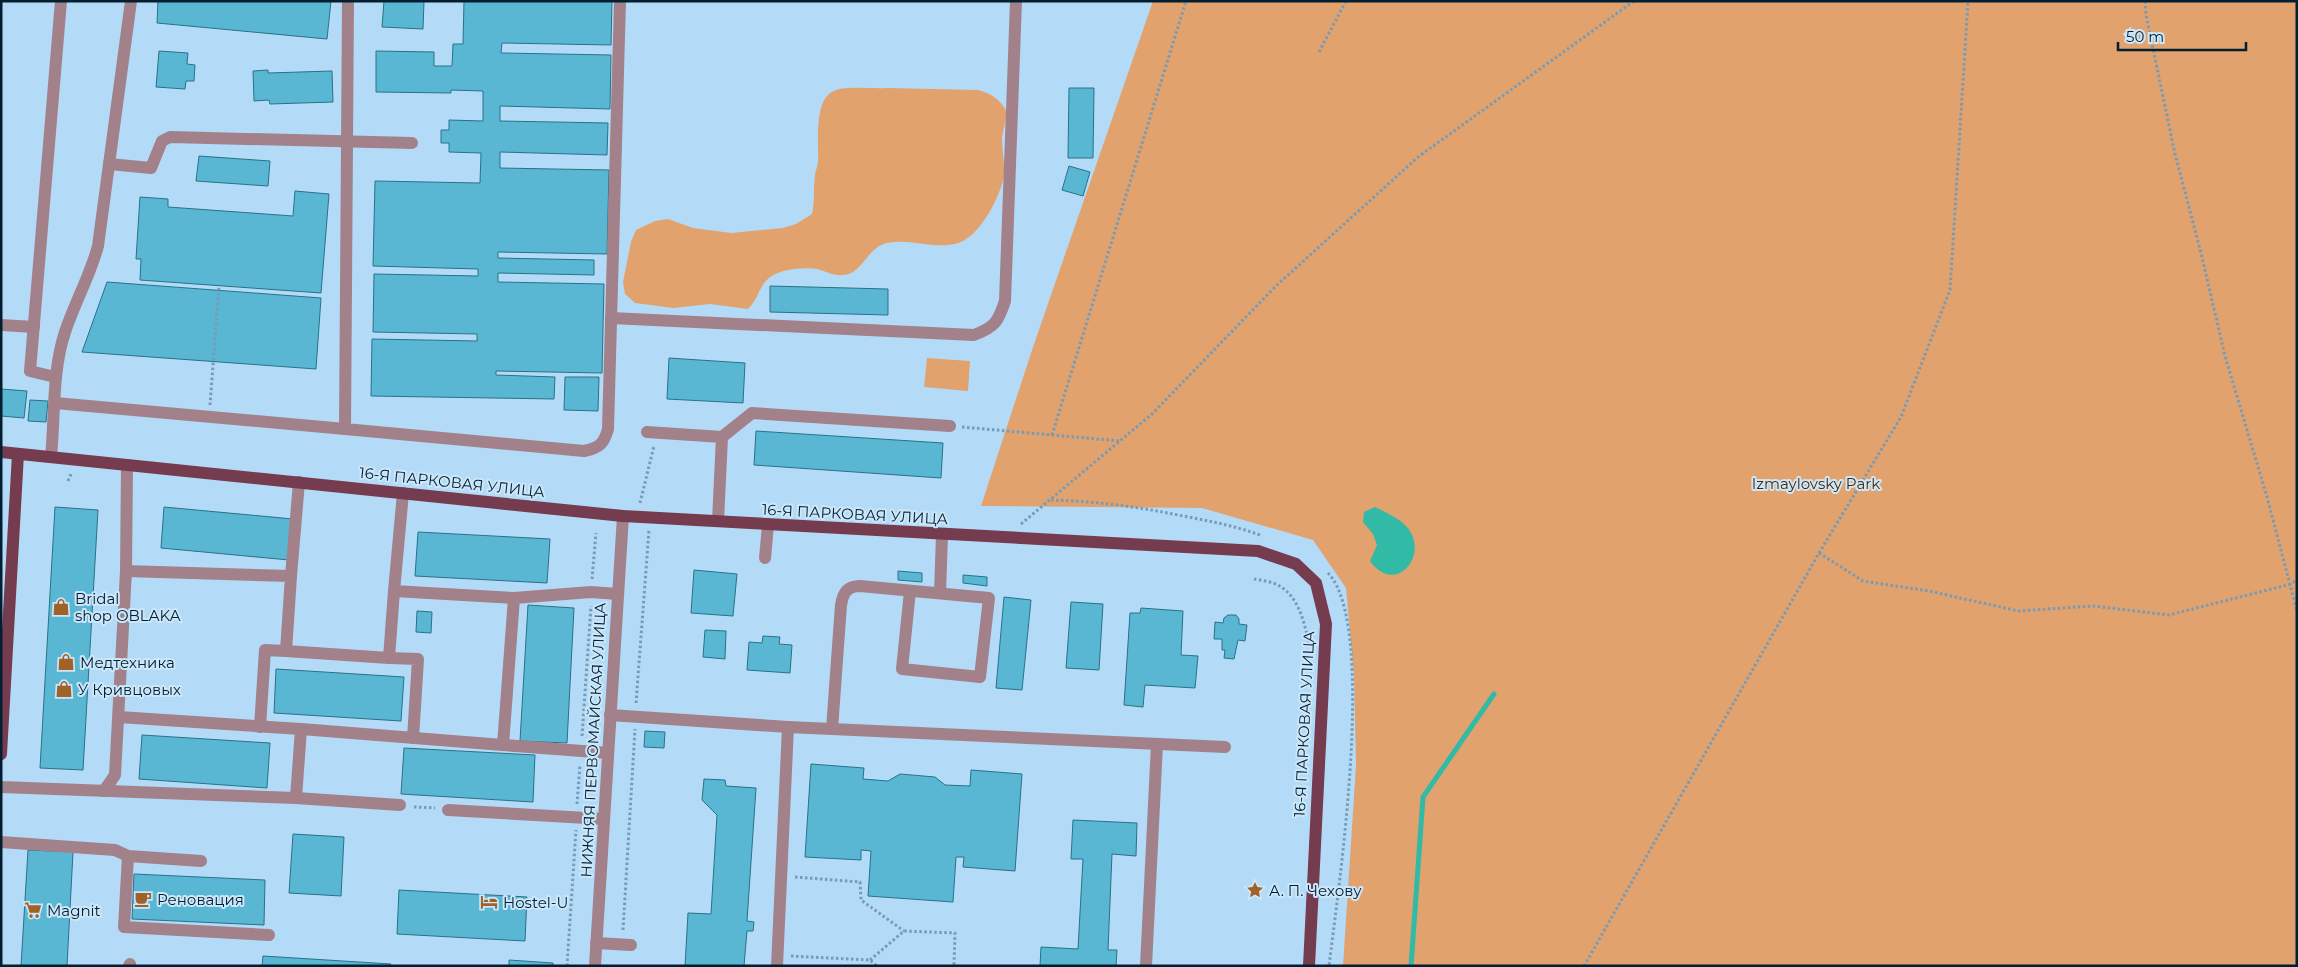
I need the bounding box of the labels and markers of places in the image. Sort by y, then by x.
place label: Bridal shop OBLAKA [75,589,181,625]
shop icon: Bridal shop OBLAKA [51,597,71,617]
shop icon: Медтехника [56,652,76,672]
place label: Медтехника [80,653,175,672]
shop icon: У Кривцовых [54,679,74,699]
place label: У Кривцовых [78,680,181,699]
place icon: А. П. Чехову [1245,880,1265,900]
place label: А. П. Чехову [1269,881,1362,900]
cafe icon: Реновация [133,889,153,909]
place label: Реновация [157,890,244,909]
hotel icon: Hostel-U [479,892,499,912]
place label: Hostel-U [503,893,568,912]
supermarket icon: Magnit [23,900,43,920]
place label: Magnit [47,901,101,920]

